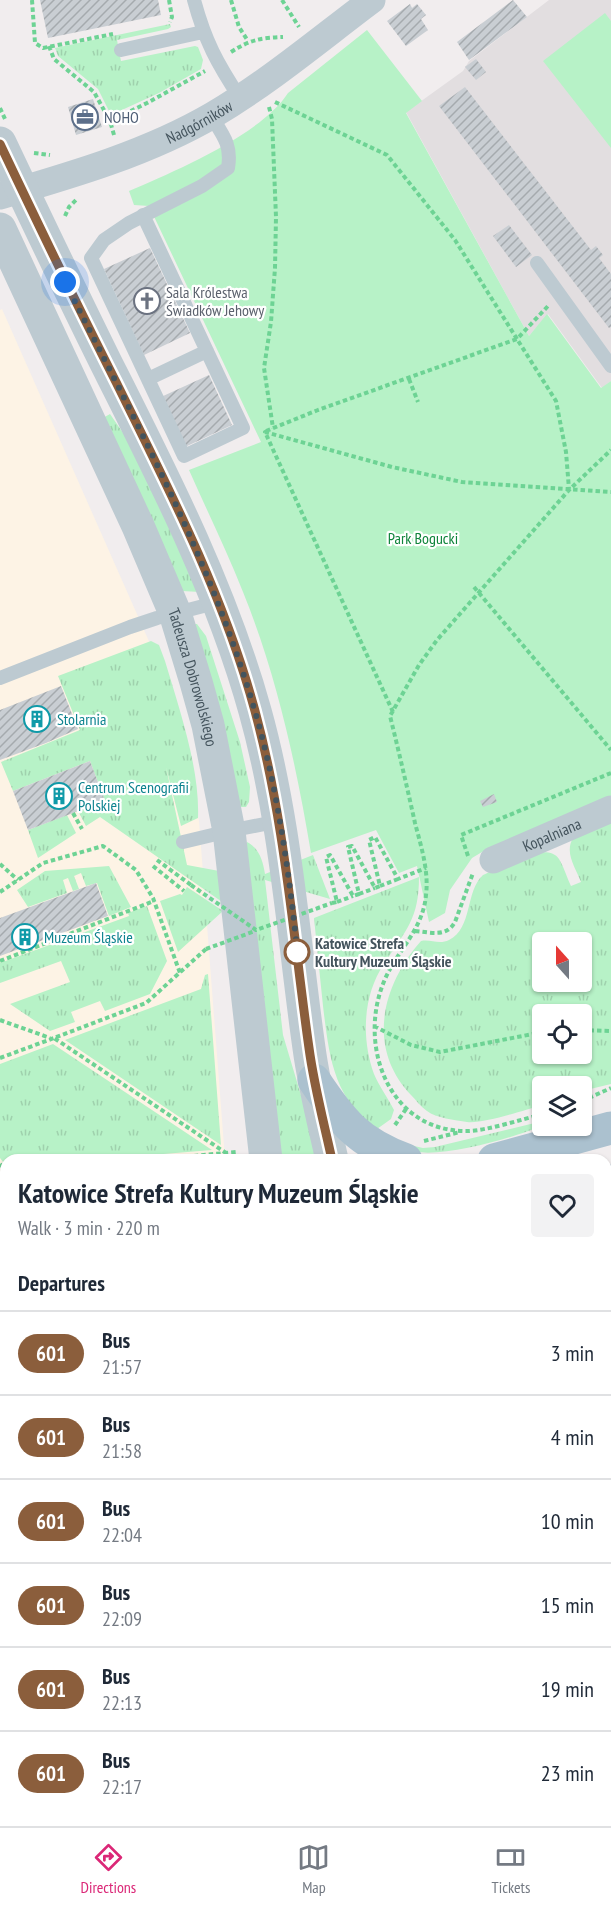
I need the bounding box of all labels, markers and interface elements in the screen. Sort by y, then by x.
street label: Nadgórników [163,95,237,148]
office icon: NOHO [70,102,100,132]
place label: NOHO [104,107,139,127]
your location [50,267,80,297]
place label: Sala Królestwa Świadków Jehowy [166,282,264,320]
church icon: Sala Królestwa Świadków Jehowy [132,286,162,316]
park label: Park Bogucki [388,528,458,548]
street label: Tadeusza Dobrowolskiego [164,605,222,748]
building icon: Stolarnia [22,704,52,734]
place label: Stolarnia [57,709,106,729]
place label: Centrum Scenografii Polskiej [78,777,189,815]
building icon: Centrum Scenografii Polskiej [44,781,74,811]
street label: Kopalniana [519,813,584,856]
building icon: Muzeum Śląskie [10,922,40,952]
place label: Muzeum Śląskie [44,927,133,947]
north arrow [532,932,592,992]
map controls [532,932,592,1136]
place label: Katowice Strefa Kultury Muzeum Śląskie [315,933,452,971]
marker: Katowice Strefa Kultury Muzeum Śląskie [284,939,310,965]
button: locate [532,1004,592,1064]
button: layers [532,1076,592,1136]
text: Katowice Strefa Kultury Muzeum Śląskie [18,1174,419,1211]
button: heart [531,1174,594,1237]
text: Walk · 3 min · 220 m [18,1215,160,1241]
text: Departures [18,1269,105,1297]
text: Bus [102,1326,130,1354]
text: 3 min [551,1339,594,1367]
text: 601 [36,1340,66,1367]
text: 21:57 [102,1354,142,1380]
text: Bus [102,1410,130,1438]
text: 4 min [551,1423,594,1451]
text: 601 [36,1424,66,1451]
text: 21:58 [102,1438,142,1464]
text: Bus [102,1494,130,1522]
text: 10 min [541,1507,594,1535]
text: 601 [36,1508,66,1535]
text: 22:04 [102,1522,142,1548]
text: Bus [102,1578,130,1606]
text: 15 min [541,1591,594,1619]
text: 601 [36,1592,66,1619]
text: 22:09 [102,1606,142,1632]
text: Bus [102,1662,130,1690]
text: 19 min [541,1675,594,1703]
text: 601 [36,1676,66,1703]
text: 22:13 [102,1690,142,1716]
text: Bus [102,1746,130,1774]
text: 23 min [541,1759,594,1787]
text: 601 [36,1760,66,1787]
text: 22:17 [102,1774,142,1800]
tab: Directions [81,1841,136,1897]
tab: Map [297,1841,330,1897]
tab: Tickets [492,1841,530,1897]

